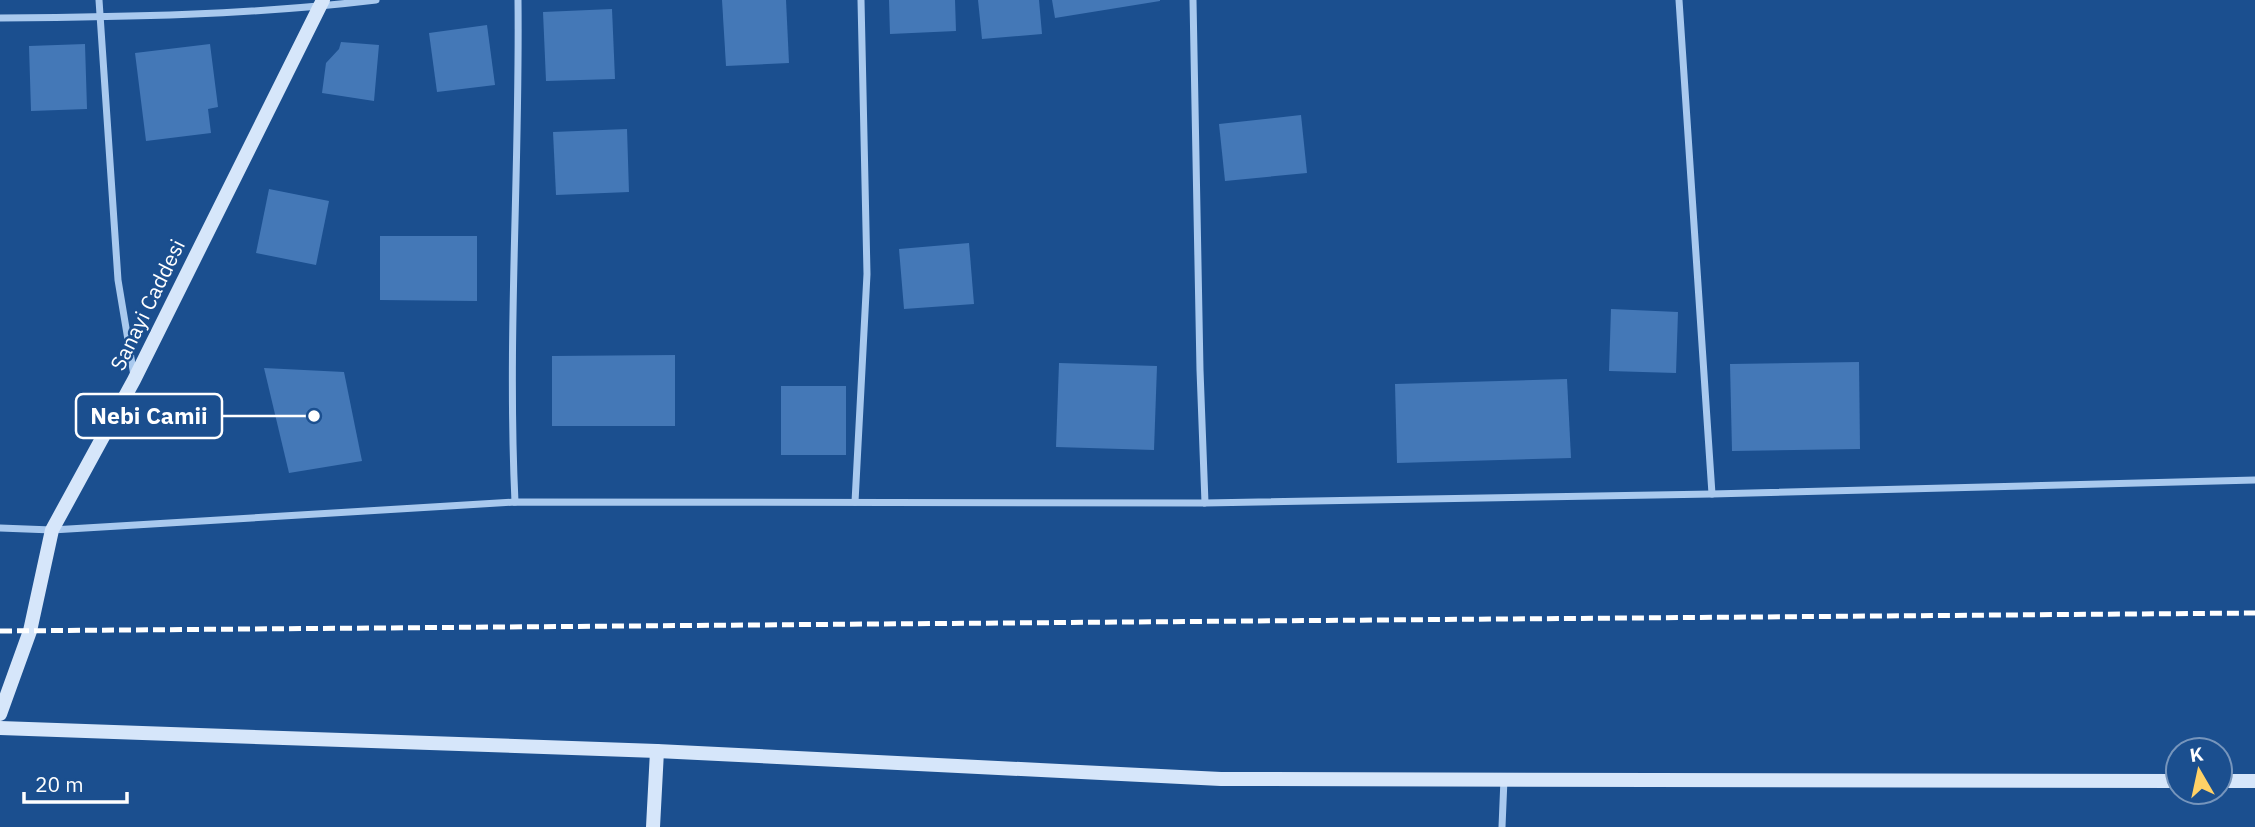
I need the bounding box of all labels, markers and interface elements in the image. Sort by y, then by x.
street label: Sanayi Caddesi [103,234,191,375]
callout: Nebi Camii [76,394,222,438]
text: Nebi Camii [90,400,208,430]
north arrow [2164,736,2234,806]
text: K [2188,741,2205,767]
scale bar [24,760,128,804]
text: 20 m [35,770,84,798]

